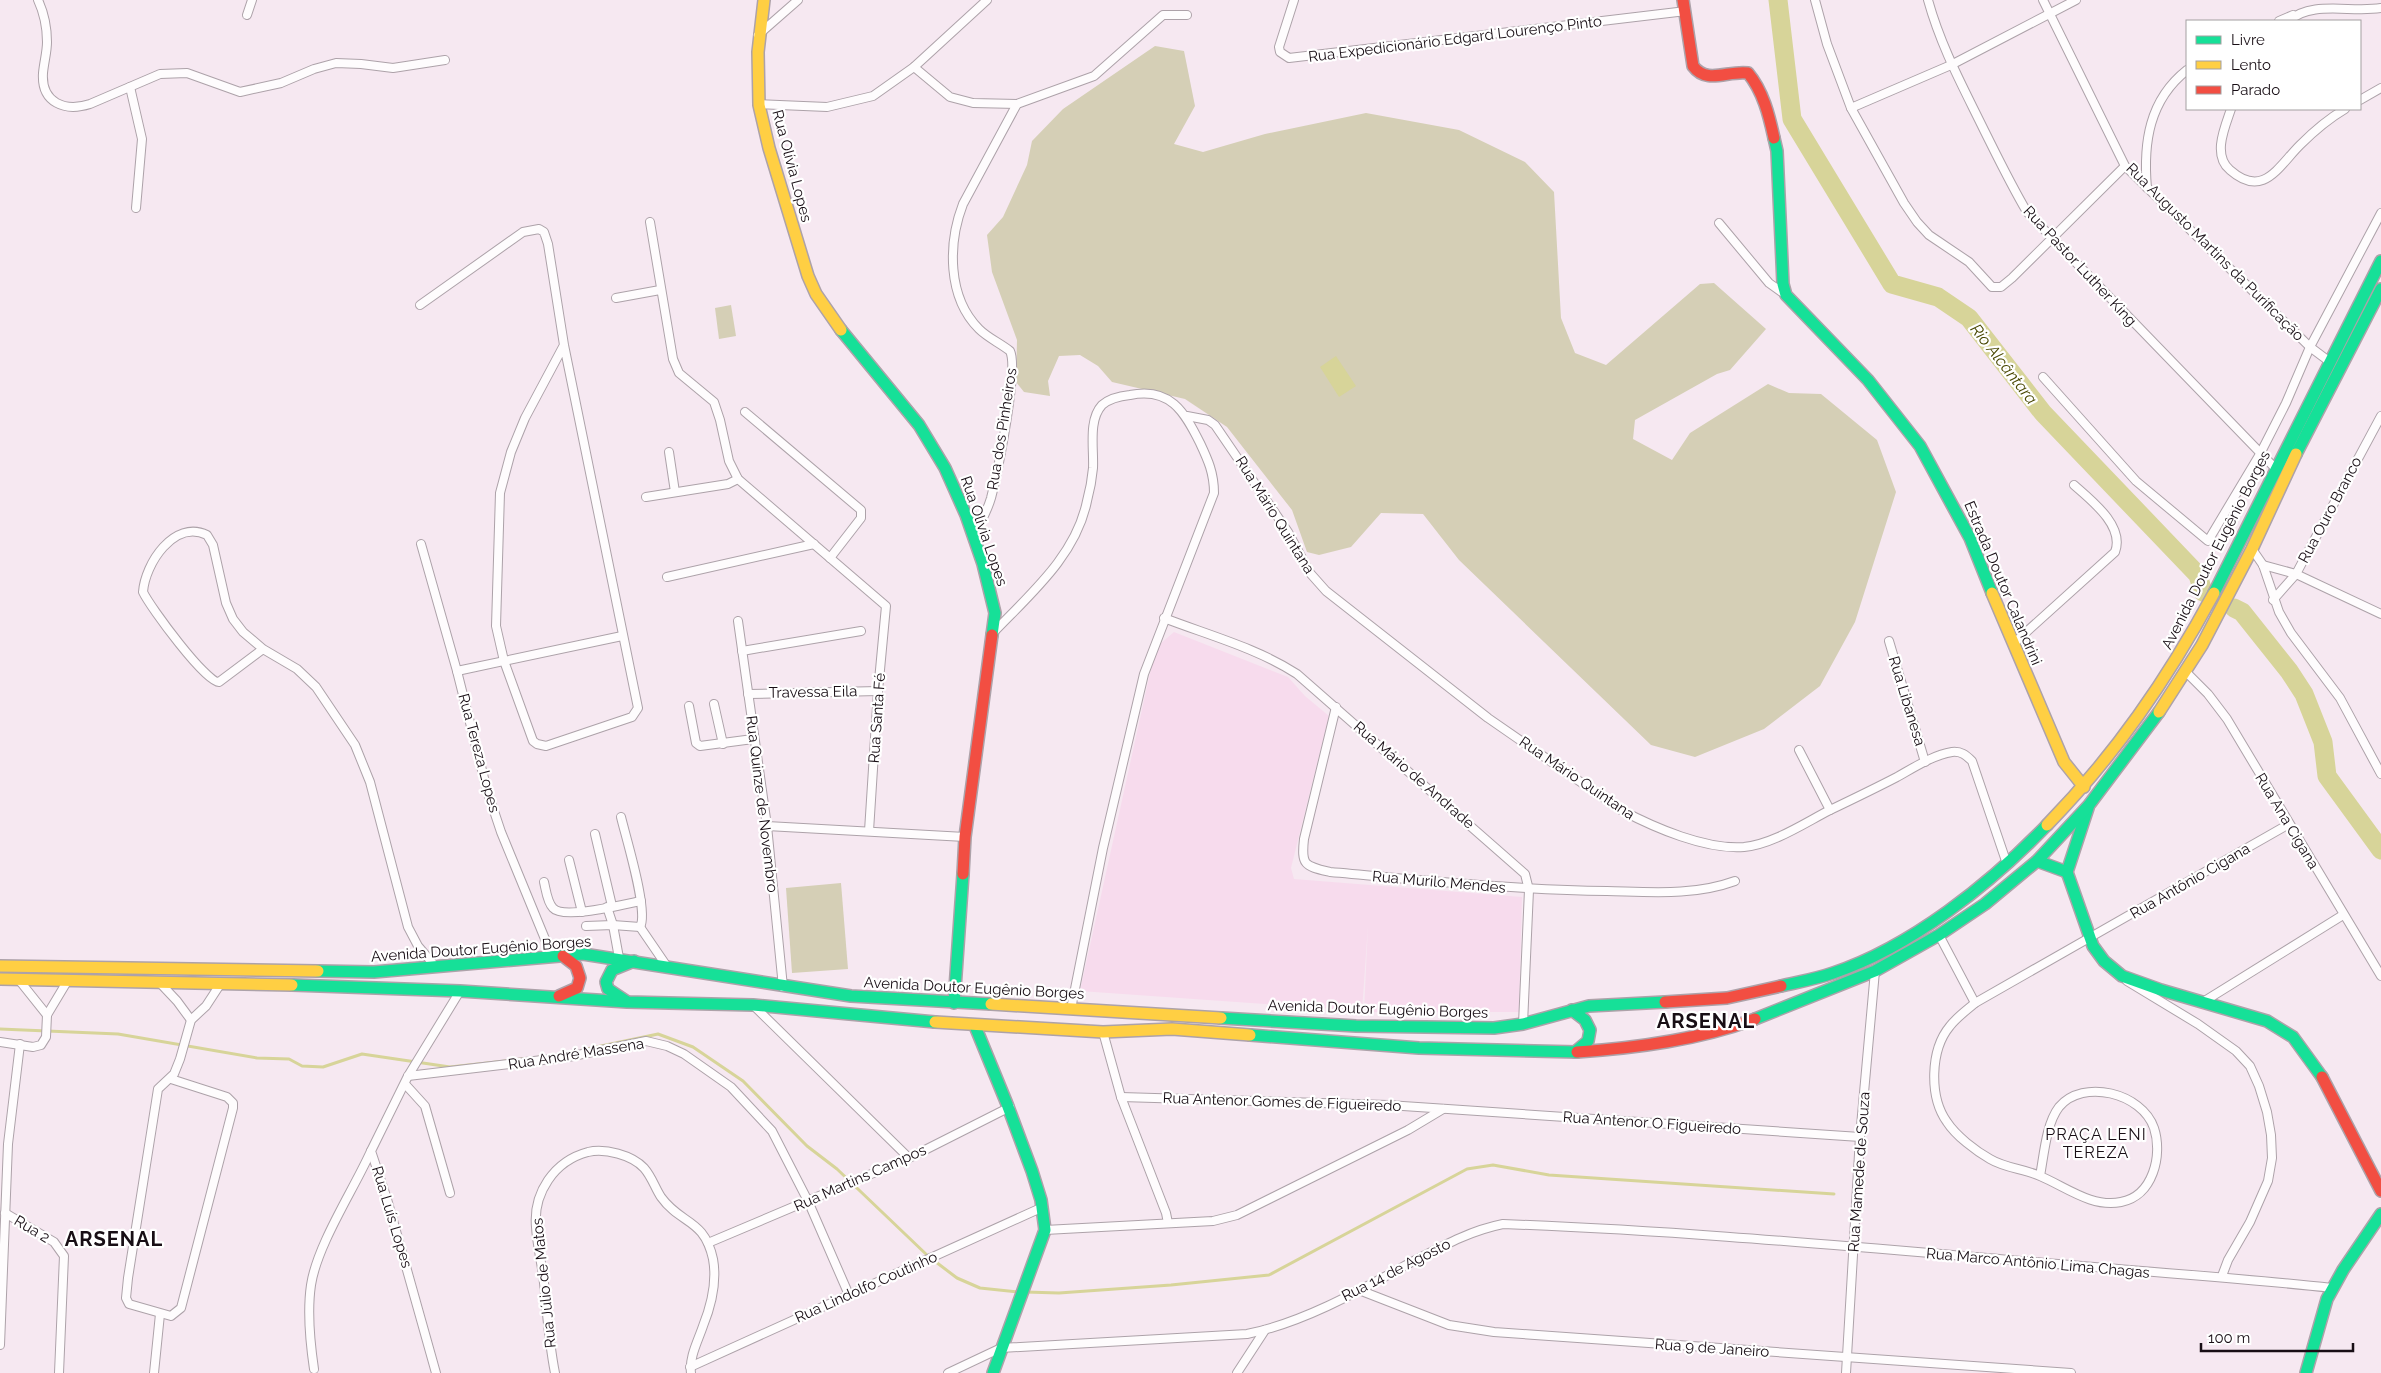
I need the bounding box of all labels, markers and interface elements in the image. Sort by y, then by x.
street label: Rua Expedicionário Edgard Lourenço Pinto [1307,12,1603,66]
legend [2186,20,2361,110]
text: Livre [2231,31,2265,49]
text: Lento [2231,56,2271,74]
text: Parado [2231,81,2280,99]
street label: Rua Olívia Lopes [768,108,816,224]
street label: Rua Augusto Martins da Purificação [2122,159,2308,345]
street label: Rua Pastor Luther King [2020,202,2140,330]
water label: Rio Alcântara [1967,320,2042,408]
street label: Rua dos Pinheiros [983,367,1021,491]
street label: Avenida Doutor Eugênio Borges [2158,448,2274,652]
street label: Rua Mário Quintana [1232,453,1318,577]
street label: Rua Ouro Branco [2294,454,2366,566]
street label: Rua Olívia Lopes [957,474,1011,588]
street label: Estrada Doutor Calandrini [1960,498,2046,668]
street label: Rua Libanesa [1885,654,1929,748]
street label: Rua Santa Fé [865,672,889,764]
street label: Travessa Eila [769,682,857,702]
street label: Rua Tereza Lopes [454,692,504,814]
street label: Rua Quinze de Novembro [742,714,782,894]
street label: Rua Mário de Andrade [1350,718,1478,833]
street label: Rua Mário Quintana [1516,733,1638,823]
street label: Rua Ana Cigana [2251,770,2323,872]
street label: Rua Antônio Cigana [2127,839,2253,923]
street label: Rua Murilo Mendes [1371,867,1507,897]
street label: Avenida Doutor Eugênio Borges [370,932,592,966]
street label: Avenida Doutor Eugênio Borges [863,973,1085,1003]
street label: Avenida Doutor Eugênio Borges [1267,996,1489,1022]
district label: ARSENAL [1657,1009,1755,1033]
street label: Rua André Massena [507,1034,645,1074]
street label: Rua Antenor Gomes de Figueiredo [1162,1089,1402,1115]
street label: Rua Mamede de Souza [1844,1091,1874,1253]
street label: Rua Antenor O Figueiredo [1562,1108,1742,1138]
district label: PRAÇA LENI TEREZA [2045,1125,2147,1162]
street label: Rua Martins Campos [791,1141,929,1215]
street label: Rua Luís Lopes [368,1164,416,1270]
street label: Rua 2 [11,1211,53,1247]
street label: Rua Júlio de Matos [528,1217,560,1349]
district label: ARSENAL [65,1227,163,1251]
street label: Rua 14 de Agosto [1339,1235,1453,1305]
street label: Rua Marco Antônio Lima Chagas [1925,1244,2151,1282]
street label: Rua Lindolfo Coutinho [792,1247,940,1327]
scale bar [2201,1320,2354,1352]
text: 100 m [2208,1329,2250,1347]
street label: Rua 9 de Janeiro [1654,1335,1770,1361]

